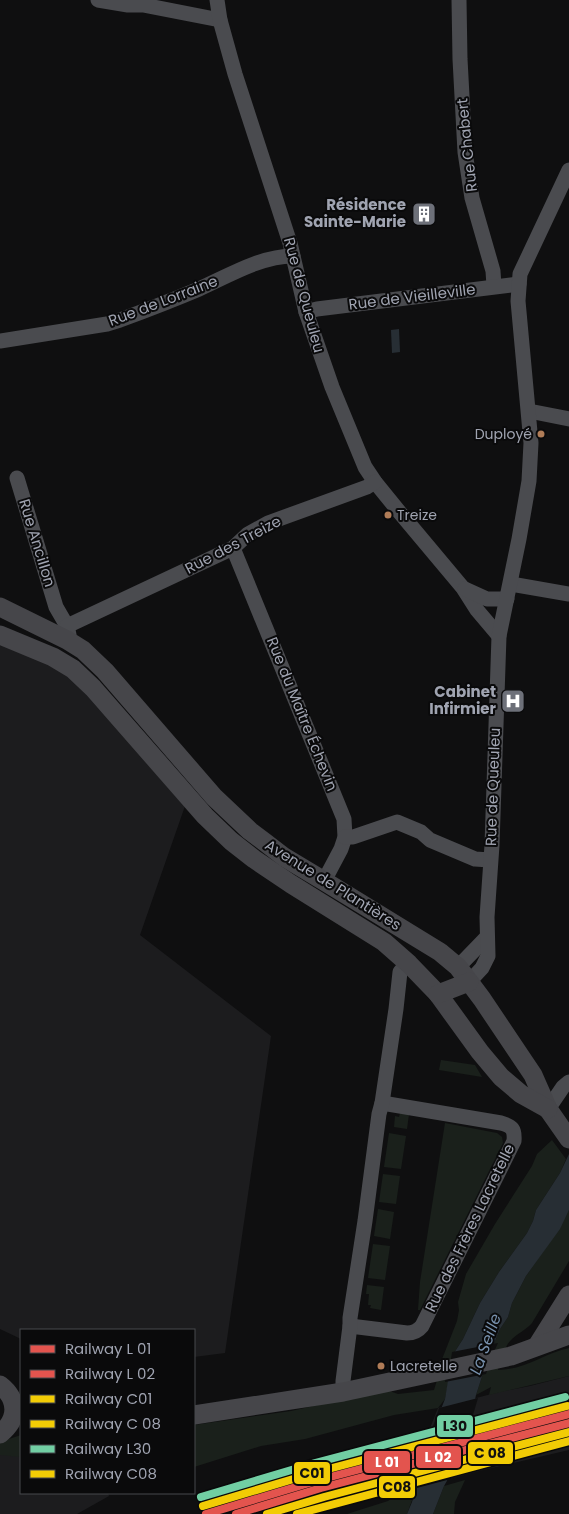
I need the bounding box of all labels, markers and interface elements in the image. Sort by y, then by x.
street label: Rue Chabert [451,97,482,193]
place label: Résidence Sainte-Marie [304,194,406,232]
building icon: Résidence Sainte-Marie [411,201,437,227]
street label: Rue de Queuleu [279,235,330,355]
street label: Rue de Lorraine [105,270,220,331]
street label: Rue de Vieilleville [347,278,477,315]
place label: Duployé [475,424,532,444]
marker: Duployé [536,429,546,439]
street label: Rue Ancillon [14,496,61,589]
place label: Treize [397,505,437,525]
street label: Rue des Treize [181,510,285,579]
marker: Treize [383,510,393,520]
street label: Rue du Maître Échevin [262,634,343,794]
place label: Cabinet Infirmier [429,681,497,719]
hospital icon: Cabinet Infirmier [500,688,526,714]
street label: Rue de Queuleu [480,727,505,847]
street label: Avenue de Plantières [261,834,406,935]
street label: Rue des Frères Lacretelle [420,1140,519,1315]
water label: La Seille [464,1310,507,1378]
legend [20,1329,195,1494]
text: Railway L 01 [65,1338,151,1359]
place label: Lacretelle [390,1356,458,1376]
marker: Lacretelle [376,1361,386,1371]
text: Railway L 02 [65,1363,155,1384]
text: Railway C01 [65,1388,152,1409]
text: Railway C 08 [65,1413,161,1434]
line badge: L30 [436,1414,474,1438]
text: L30 [443,1416,467,1436]
text: Railway L30 [65,1438,151,1459]
line badge: C 08 [467,1441,514,1465]
text: C 08 [474,1443,506,1463]
line badge: L 02 [415,1445,462,1469]
text: L 02 [425,1447,451,1467]
line badge: L 01 [363,1450,411,1474]
text: L 01 [375,1452,399,1472]
line badge: C01 [293,1461,331,1485]
text: Railway C08 [65,1463,157,1484]
text: C01 [299,1463,325,1483]
line badge: C08 [378,1475,416,1499]
text: C08 [383,1477,411,1497]

